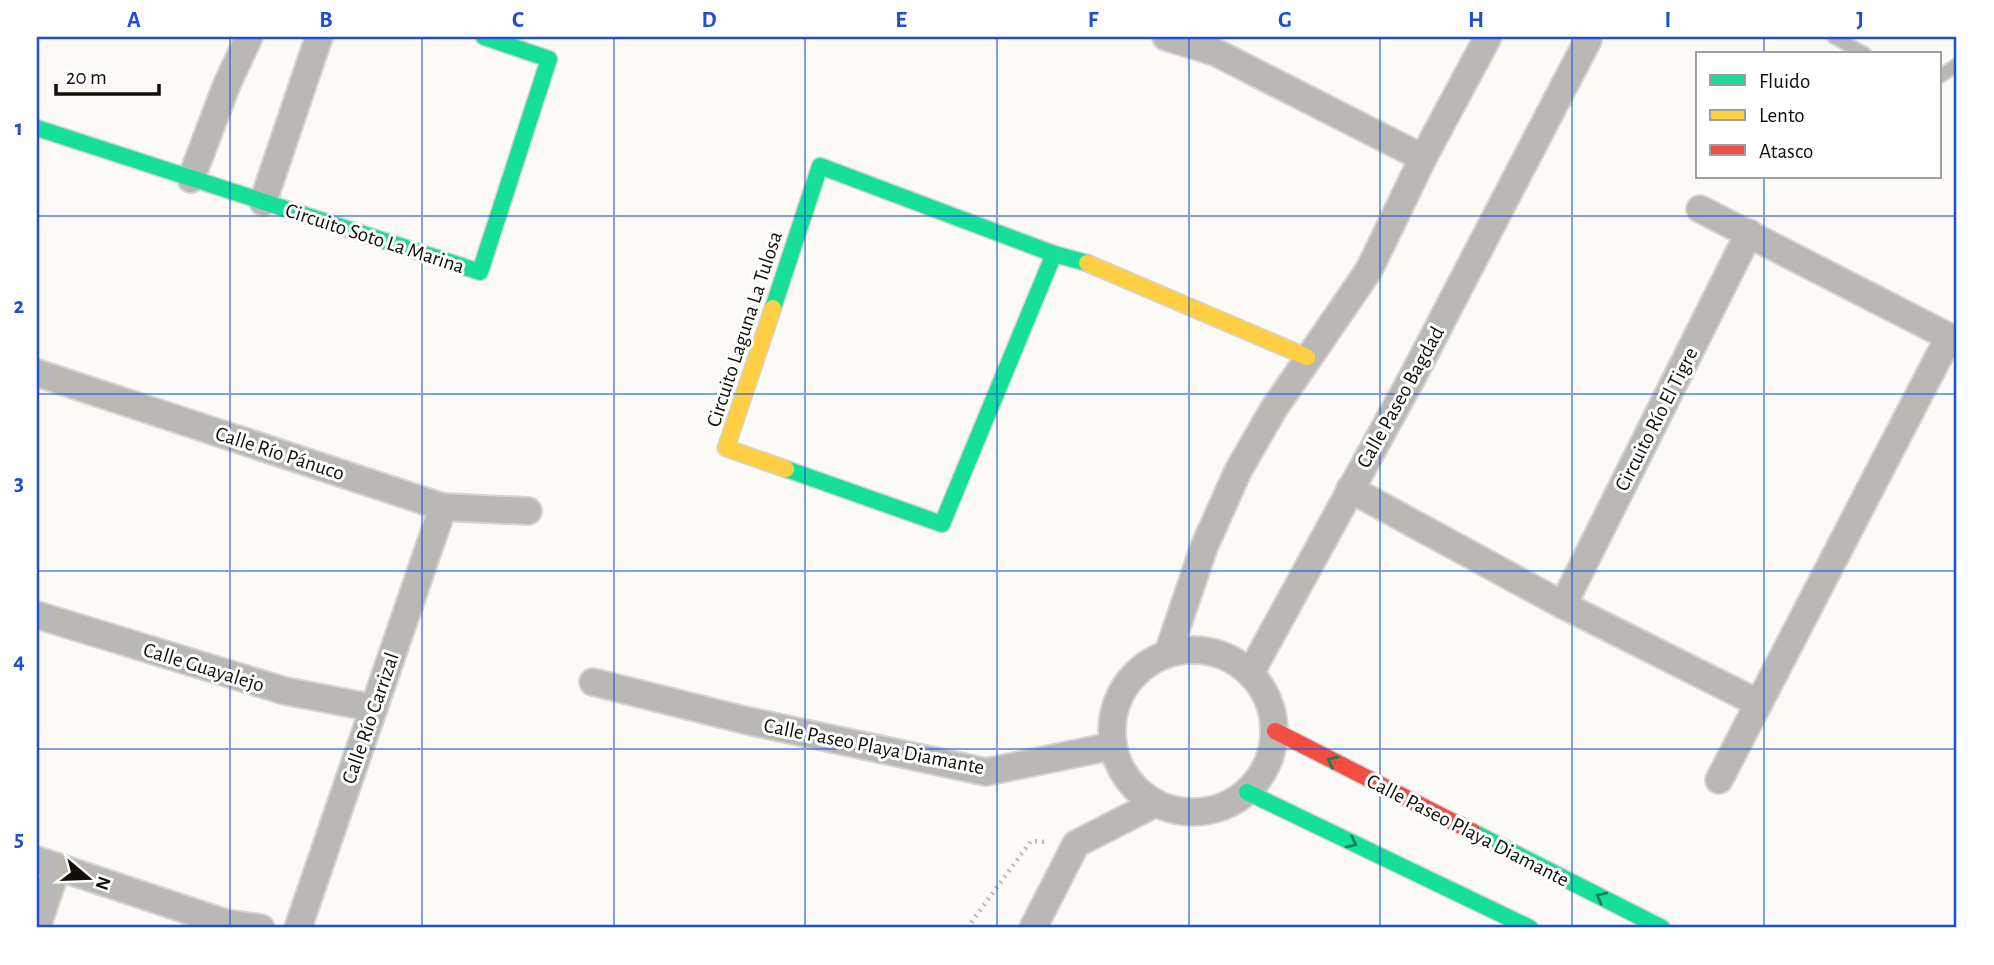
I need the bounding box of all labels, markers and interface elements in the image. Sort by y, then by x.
text: A [127,9,141,32]
text: B [319,9,333,32]
text: C [512,9,524,32]
text: D [701,9,717,32]
text: E [895,9,907,32]
text: F [1088,9,1099,32]
text: G [1278,9,1292,32]
text: H [1468,9,1484,32]
text: I [1665,9,1671,32]
text: J [1856,9,1864,32]
scale bar [56,52,159,96]
legend [1696,52,1941,178]
text: 20 m [66,67,107,88]
text: Fluido [1759,71,1810,92]
text: Lento [1759,105,1805,126]
text: 1 [15,117,23,140]
text: Atasco [1759,141,1813,162]
street label: Circuito Soto La Marina [283,200,467,277]
street label: Circuito Laguna La Tulosa [703,228,786,430]
text: 2 [14,295,25,318]
street label: Calle Paseo Bagdad [1353,323,1448,471]
street label: Circuito Río El Tigre [1611,344,1702,494]
street label: Calle Río Pánuco [213,423,347,484]
text: 3 [14,472,24,495]
street label: Calle Guayalejo [141,639,267,696]
text: 4 [13,650,25,673]
street label: Calle Río Carrizal [338,650,403,786]
street label: Calle Paseo Playa Diamante [762,715,986,778]
one-way arrow [1327,755,1340,769]
street label: Calle Paseo Playa Diamante [1363,770,1572,891]
text: 5 [14,828,24,851]
one-way arrow [1345,834,1357,848]
north arrow [52,842,122,912]
text: N [92,874,114,892]
one-way arrow [1596,892,1608,906]

